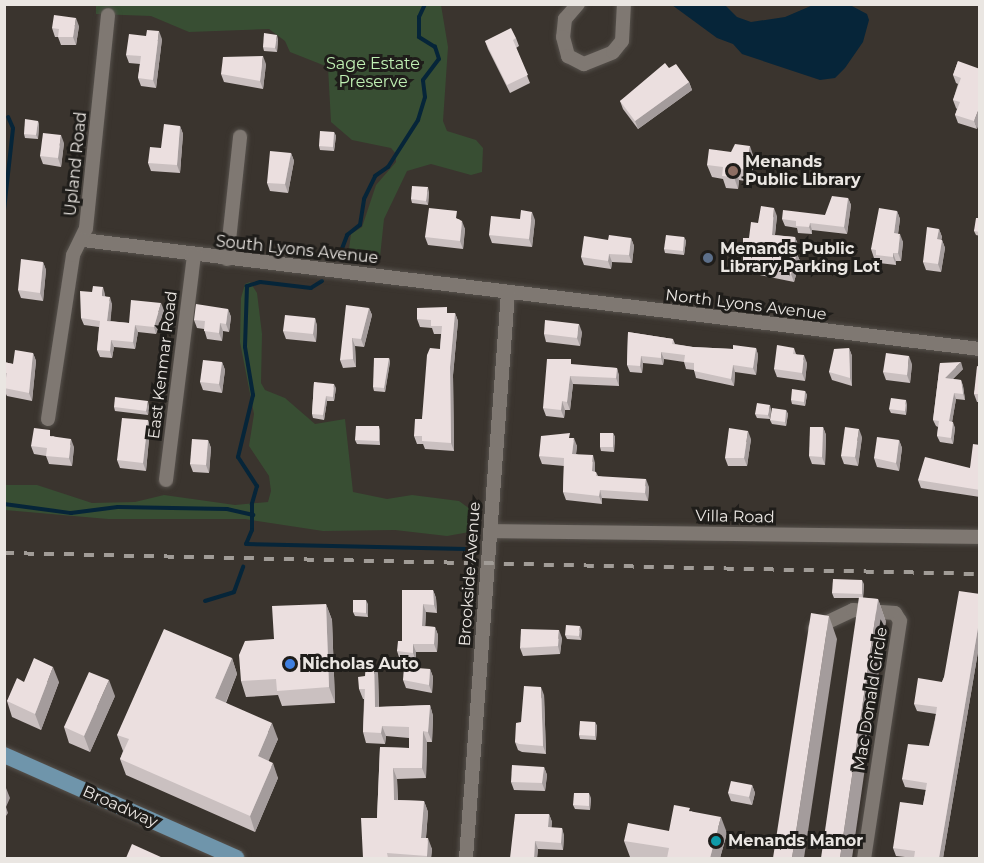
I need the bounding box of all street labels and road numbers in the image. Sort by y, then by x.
street label: Upland Road [61,111,91,217]
street label: South Lyons Avenue [215,232,379,268]
street label: North Lyons Avenue [664,286,828,324]
street label: East Kenmar Road [144,290,182,440]
street label: Brookside Avenue [455,501,485,647]
street label: Villa Road [695,507,775,527]
street label: Mac Donald Circle [850,626,892,772]
street label: Broadway [80,782,160,832]

